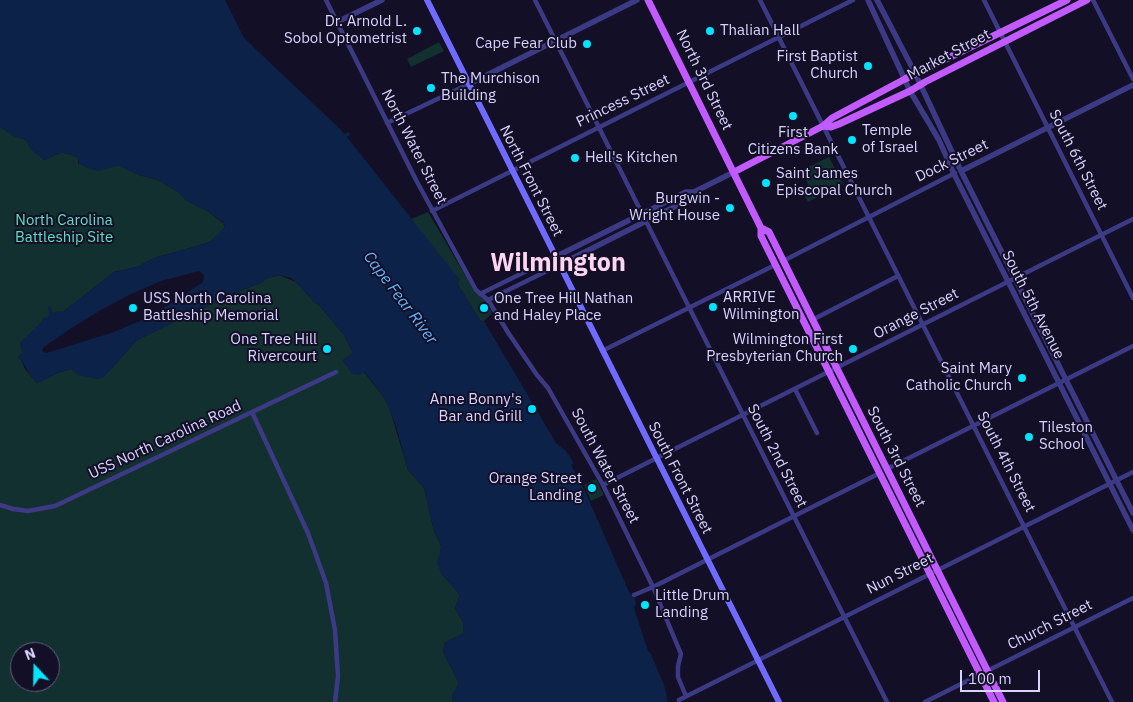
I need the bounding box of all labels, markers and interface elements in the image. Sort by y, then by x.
place label: Dr. Arnold L. Sobol Optometrist [284,13,407,48]
place label: Thalian Hall [720,22,800,40]
marker: Dr. Arnold L. Sobol Optometrist [411,25,423,37]
marker: Thalian Hall [704,25,716,37]
street label: Market Street [904,26,994,84]
street label: North 3rd Street [672,27,736,133]
place label: Cape Fear Club [475,35,577,53]
marker: Cape Fear Club [581,38,593,50]
place label: First Baptist Church [776,48,858,83]
marker: First Baptist Church [862,60,874,72]
place label: The Murchison Building [441,70,540,105]
street label: Princess Street [573,71,673,131]
marker: The Murchison Building [425,82,437,94]
street label: North Water Street [377,86,451,208]
street label: South 6th Street [1045,107,1111,213]
marker: First Citizens Bank [787,110,799,122]
street label: North Front Street [495,122,567,240]
place label: Temple of Israel [862,122,918,157]
place label: First Citizens Bank [748,124,838,159]
marker: Temple of Israel [846,134,858,146]
street label: Dock Street [913,136,991,186]
place label: Hell's Kitchen [585,149,678,167]
marker: Hell's Kitchen [569,152,581,164]
place label: Saint James Episcopal Church [776,165,893,200]
marker: Saint James Episcopal Church [760,177,772,189]
place label: Burgwin - Wright House [629,190,720,225]
marker: Burgwin - Wright House [724,202,736,214]
park label: North Carolina Battleship Site [15,212,113,247]
water label: Cape Fear River [359,248,441,348]
street label: South 5th Avenue [998,248,1068,362]
district label: Wilmington [490,249,626,279]
street label: Orange Street [870,285,962,343]
place label: ARRIVE Wilmington [723,289,800,324]
place label: USS North Carolina Battleship Memorial [143,290,279,325]
place label: One Tree Hill Nathan and Haley Place [494,290,633,325]
marker: ARRIVE Wilmington [707,301,719,313]
marker: USS North Carolina Battleship Memorial [127,302,139,314]
marker: One Tree Hill Nathan and Haley Place [478,302,490,314]
place label: One Tree Hill Rivercourt [230,331,317,366]
place label: Wilmington First Presbyterian Church [706,331,843,366]
marker: One Tree Hill Rivercourt [321,343,333,355]
marker: Wilmington First Presbyterian Church [847,343,859,355]
place label: Saint Mary Catholic Church [906,360,1012,395]
marker: Saint Mary Catholic Church [1016,372,1028,384]
place label: Anne Bonny's Bar and Grill [430,391,522,426]
street label: USS North Carolina Road [86,397,244,483]
street label: South 2nd Street [743,401,811,511]
marker: Anne Bonny's Bar and Grill [526,403,538,415]
street label: South 3rd Street [863,404,929,510]
street label: South Water Street [567,405,643,527]
street label: South 4th Street [973,409,1039,515]
street label: South Front Street [644,419,716,537]
place label: Tileston School [1039,419,1093,454]
marker: Tileston School [1023,431,1035,443]
place label: Orange Street Landing [489,470,582,505]
marker: Orange Street Landing [586,482,598,494]
street label: Nun Street [864,550,936,598]
place label: Little Drum Landing [655,587,730,622]
street label: Church Street [1005,596,1095,654]
marker: Little Drum Landing [639,599,651,611]
north arrow [10,642,60,692]
text: N [22,644,38,664]
scale bar [963,660,1043,692]
text: 100 m [968,669,1012,688]

